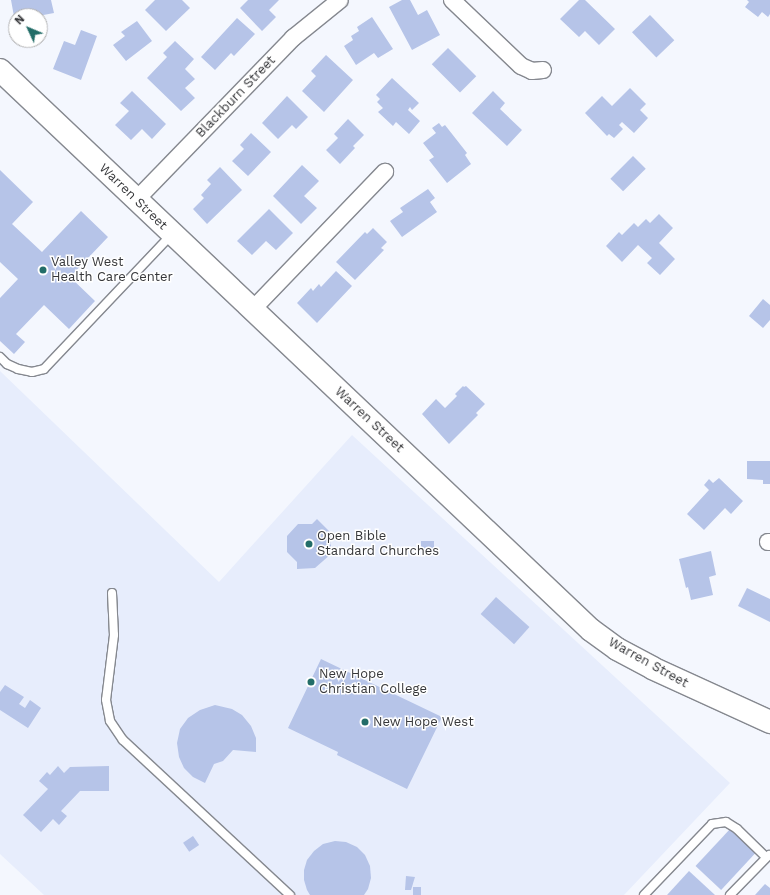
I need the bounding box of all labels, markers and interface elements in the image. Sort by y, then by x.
north arrow [8,8,48,48]
text: N [12,13,27,27]
street label: Blackburn Street [193,53,279,141]
street label: Warren Street [96,161,170,233]
place label: Valley West Health Care Center [51,255,173,286]
marker: Valley West Health Care Center [38,265,48,275]
street label: Warren Street [331,384,407,456]
place label: Open Bible Standard Churches [317,529,439,560]
marker: Open Bible Standard Churches [304,539,314,549]
street label: Warren Street [605,635,691,691]
place label: New Hope Christian College [319,667,427,698]
marker: New Hope Christian College [306,677,316,687]
place label: New Hope West [373,714,474,730]
marker: New Hope West [360,717,370,727]

